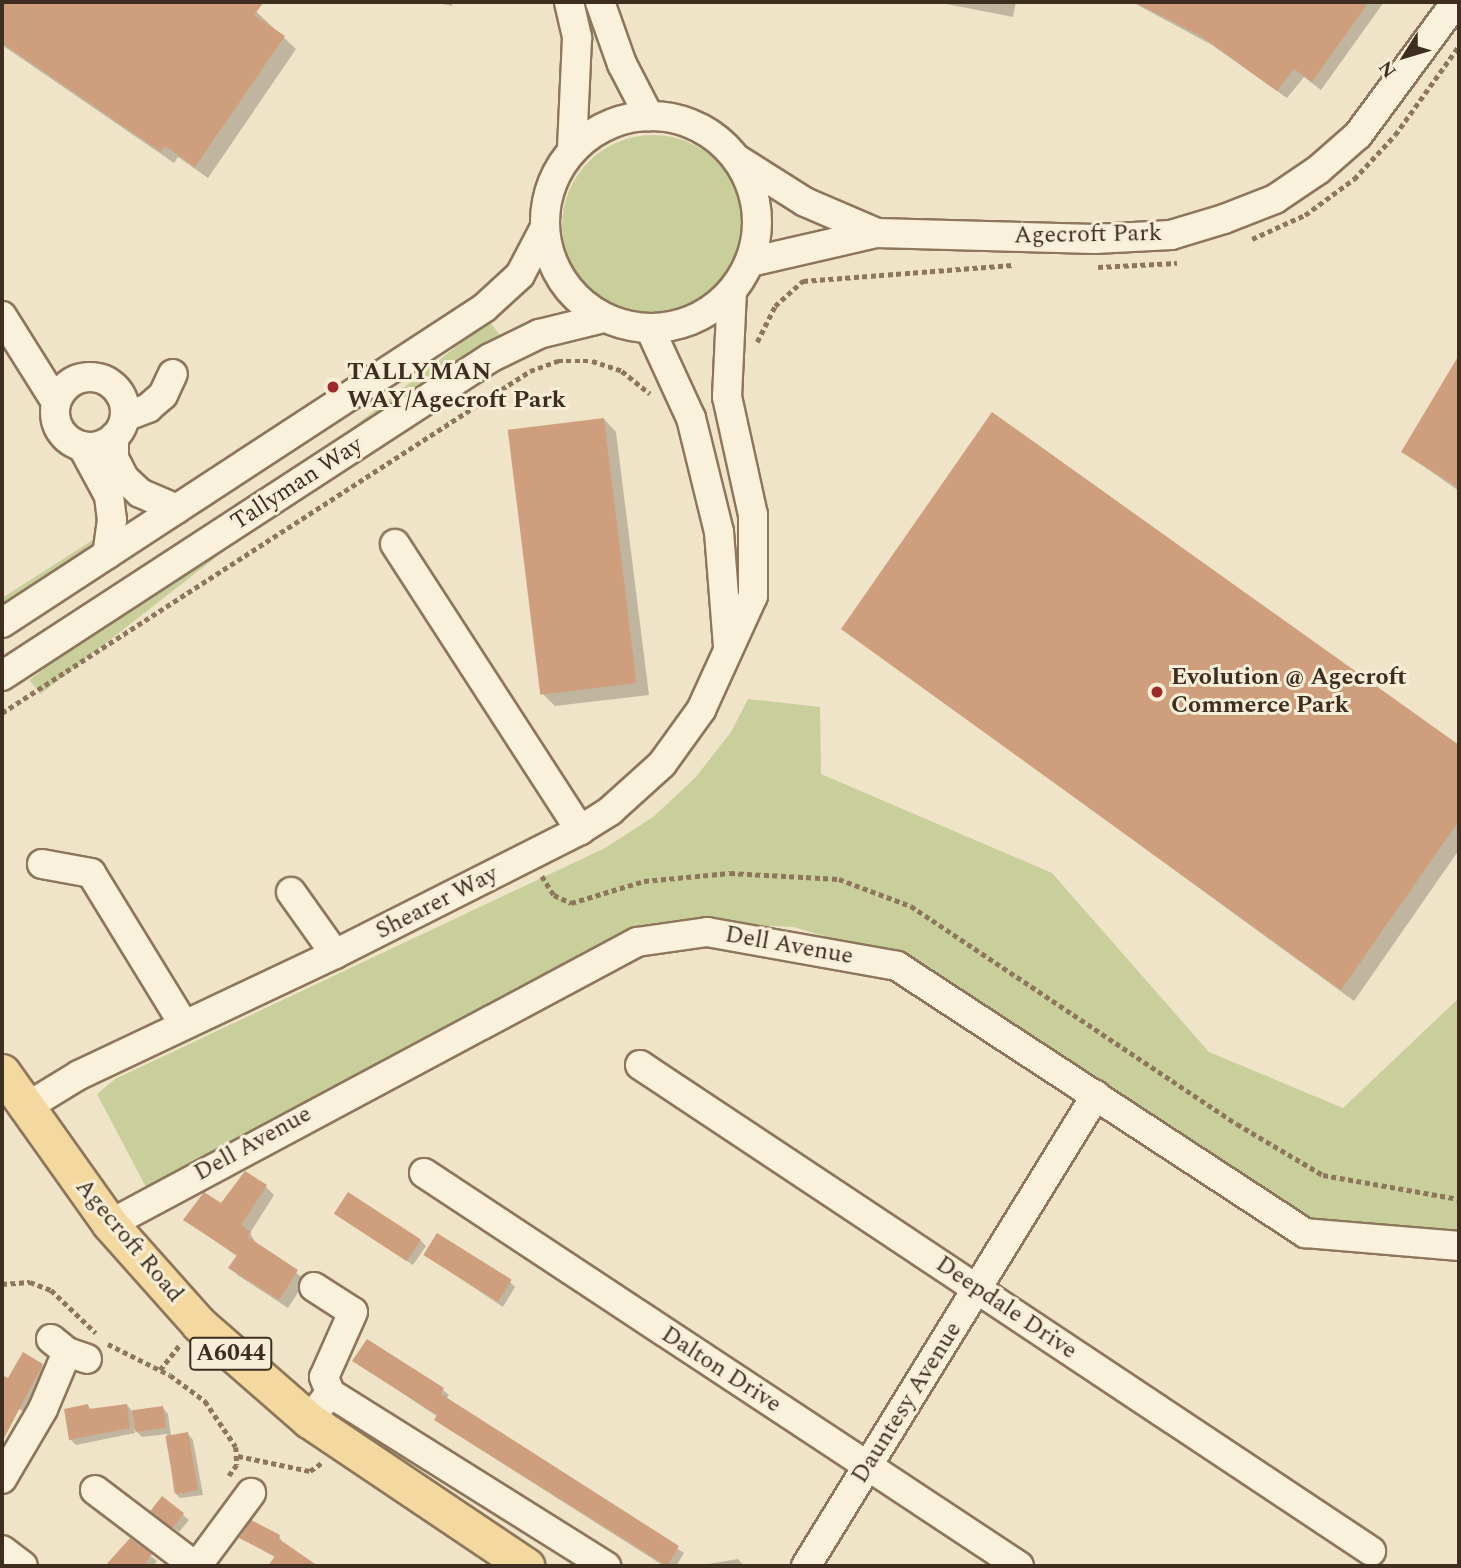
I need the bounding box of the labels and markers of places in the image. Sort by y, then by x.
place label: TALLYMAN WAY/Agecroft Park [347,359,566,415]
marker: TALLYMAN WAY/Agecroft Park [325,379,341,395]
place label: Evolution @ Agecroft Commerce Park [1171,664,1407,720]
marker: Evolution @ Agecroft Commerce Park [1149,684,1165,700]

